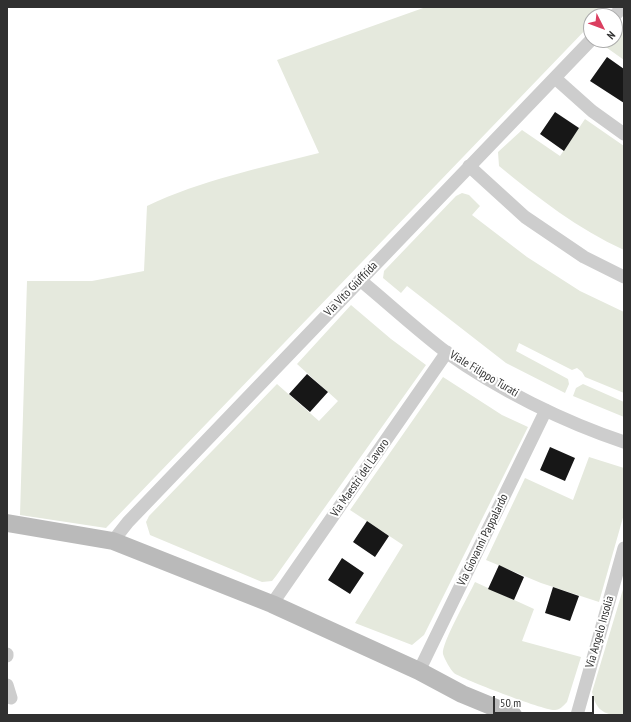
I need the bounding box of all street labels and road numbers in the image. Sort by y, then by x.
street label: Via Vito Giuffrida [321,259,381,319]
street label: Viale Filippo Turati [447,348,521,400]
street label: Via Maestri del Lavoro [328,436,392,520]
street label: Via Giovanni Pappalardo [454,492,512,588]
street label: Via Angelo Insolia [583,594,617,670]

